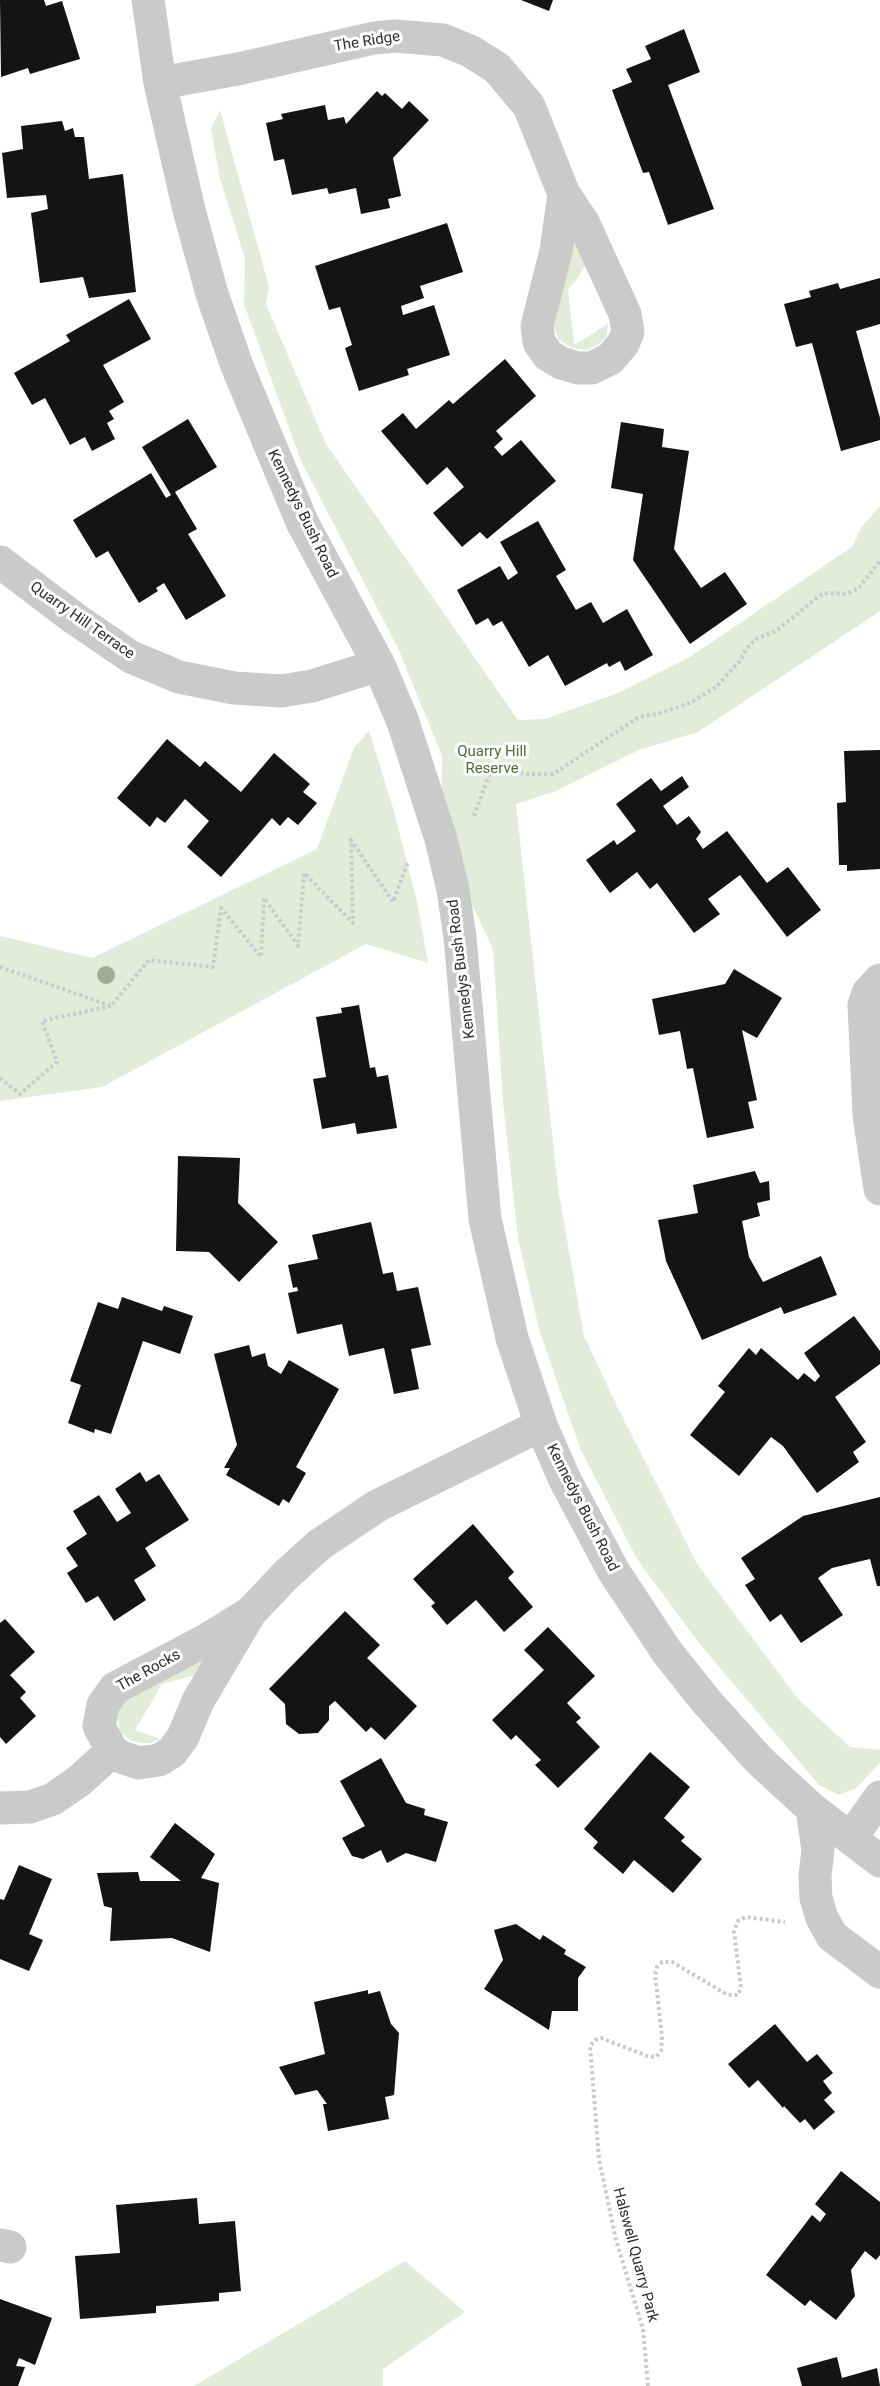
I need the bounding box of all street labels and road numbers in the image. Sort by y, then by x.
street label: The Ridge [333,28,401,56]
street label: Kennedys Bush Road [263,447,341,581]
street label: Quarry Hill Terrace [26,578,138,664]
street label: Kennedys Bush Road [445,898,479,1040]
street label: Kennedys Bush Road [542,1441,622,1575]
street label: The Rocks [114,1646,184,1696]
street label: Halswell Quarry Park [608,2186,662,2324]

